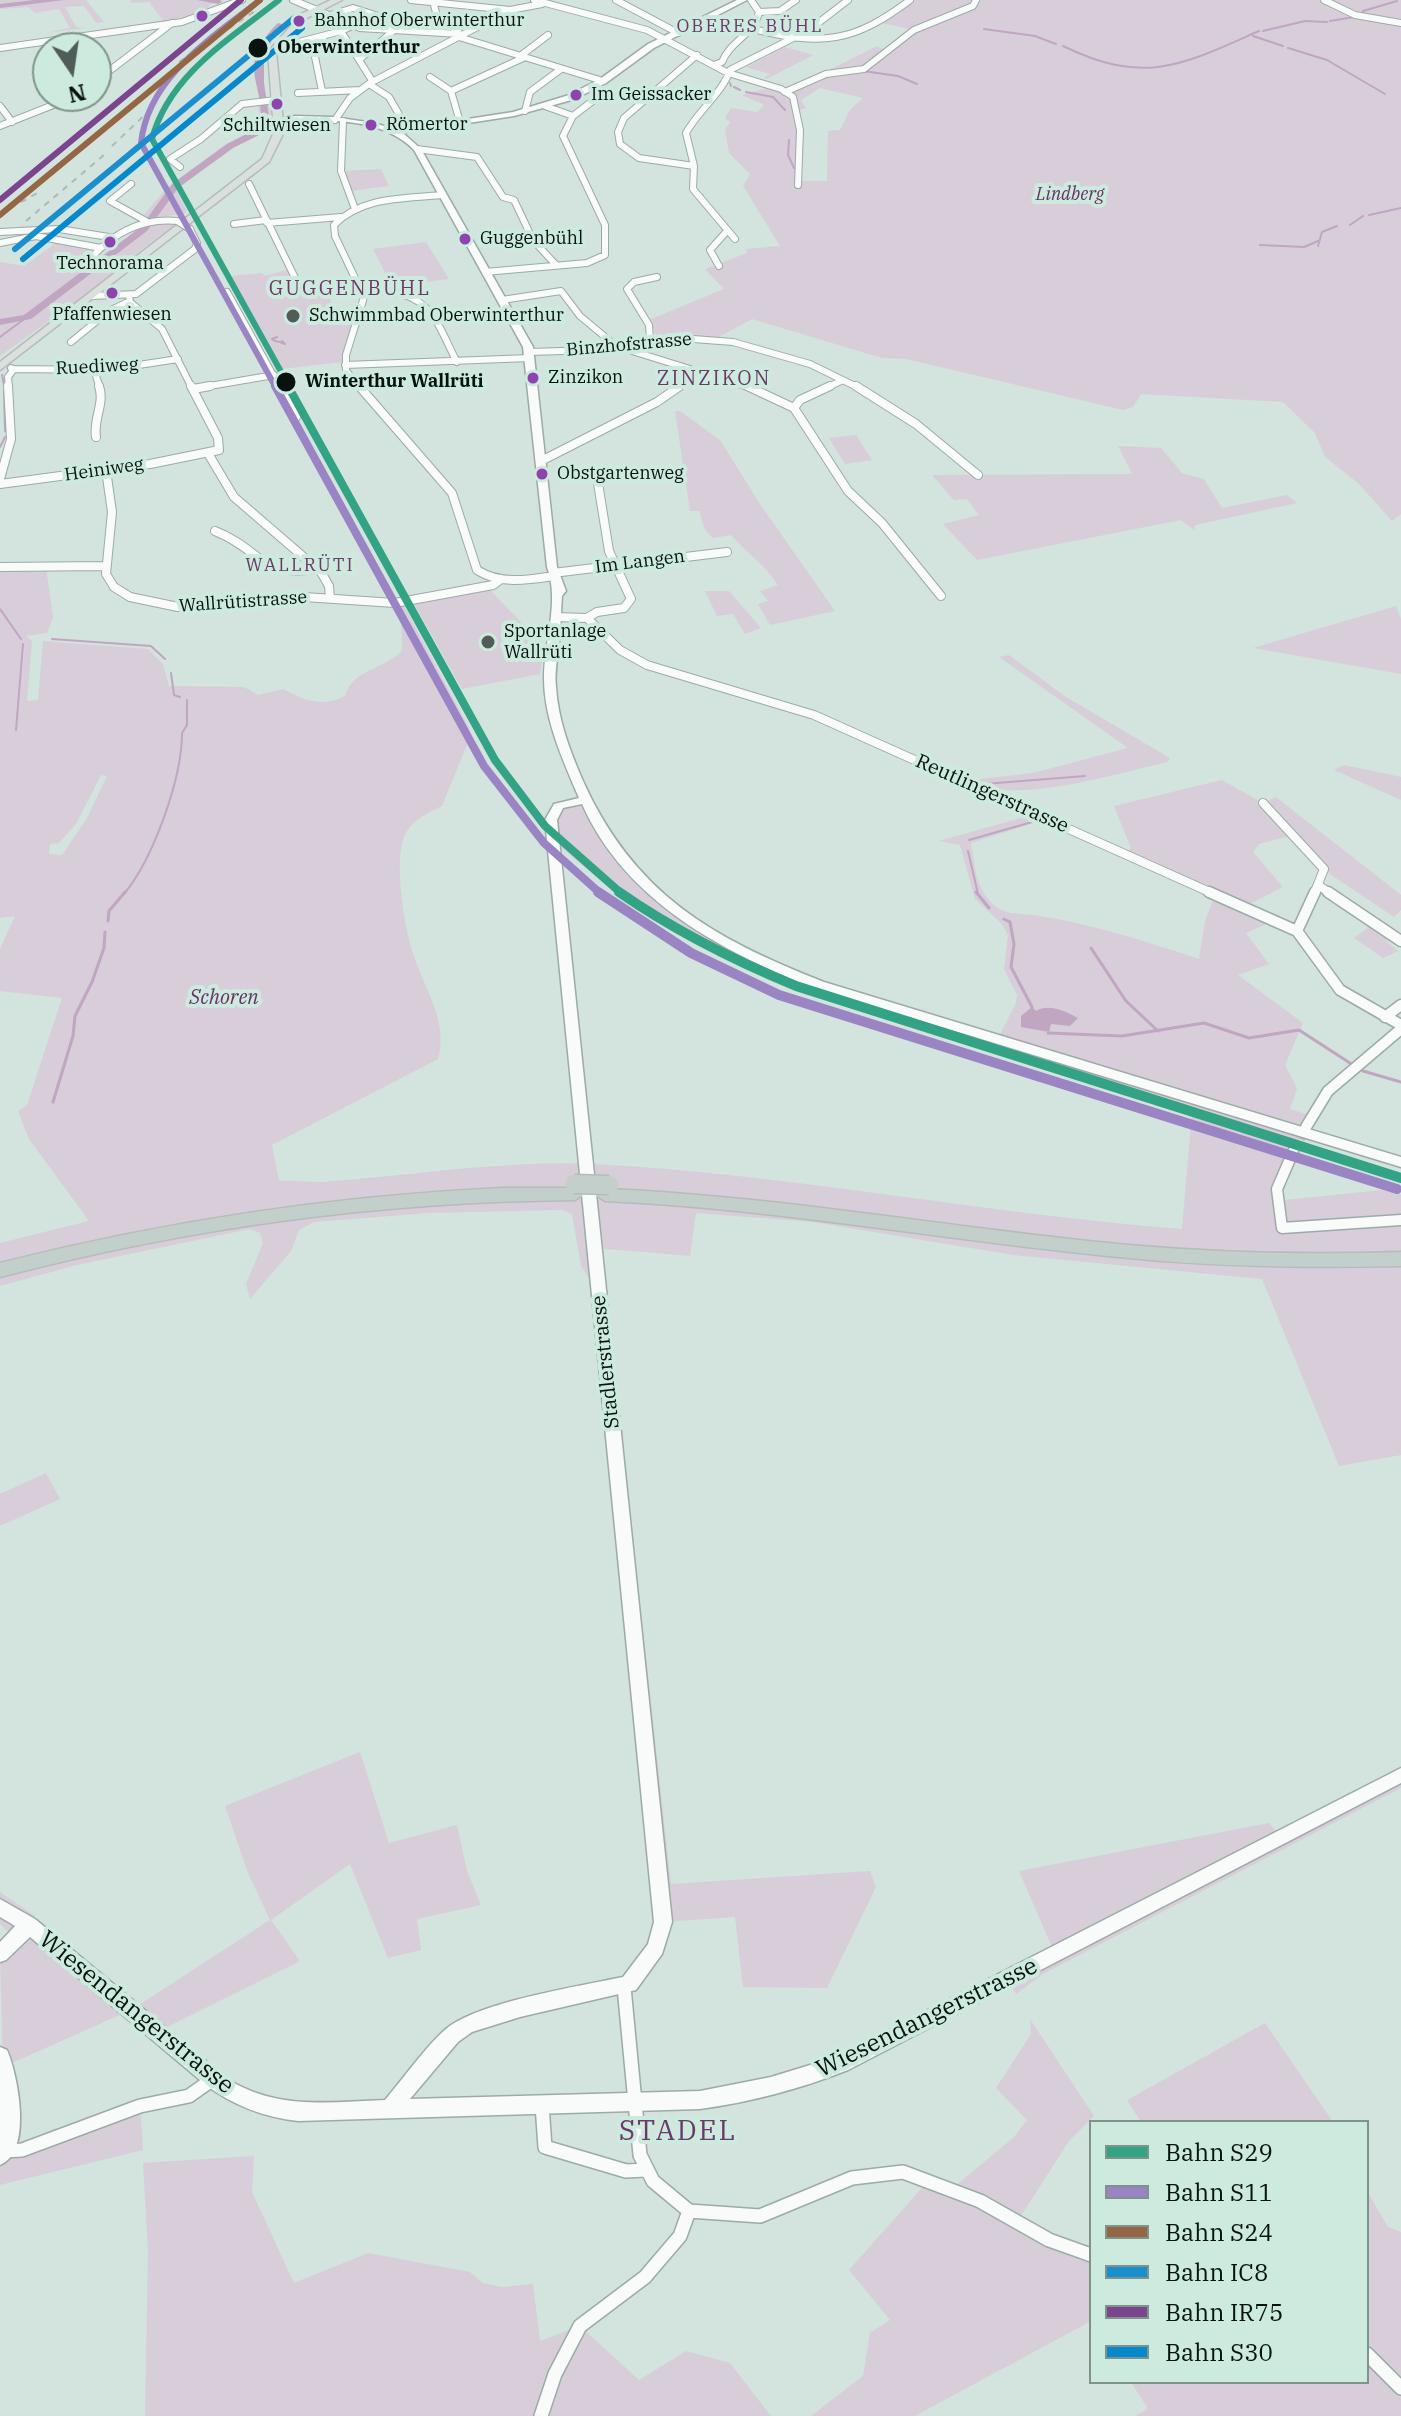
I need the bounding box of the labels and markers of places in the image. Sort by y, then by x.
unlabelled marker [194,8,210,24]
place label: Bahnhof Oberwinterthur [314,10,524,32]
marker: Bahnhof Oberwinterthur [291,13,307,29]
marker: Oberwinterthur [246,36,270,60]
place label: Oberwinterthur [277,37,420,59]
place label: Im Geissacker [591,84,711,106]
marker: Im Geissacker [568,87,584,103]
marker: Schiltwiesen [269,96,285,112]
place label: Römertor [386,114,467,136]
place label: Schiltwiesen [223,115,331,137]
marker: Römertor [363,117,379,133]
place label: Guggenbühl [480,228,583,250]
marker: Guggenbühl [457,231,473,247]
marker: Technorama [102,234,118,250]
place label: Technorama [56,253,164,275]
marker: Pfaffenwiesen [104,285,120,301]
place label: Pfaffenwiesen [52,304,172,326]
place label: Schwimmbad Oberwinterthur [309,305,564,327]
marker: Schwimmbad Oberwinterthur [284,307,302,325]
place label: Zinzikon [548,367,623,389]
marker: Winterthur Wallrüti [274,370,298,394]
marker: Zinzikon [525,370,541,386]
place label: Winterthur Wallrüti [305,371,484,393]
place label: Obstgartenweg [557,463,684,485]
marker: Obstgartenweg [534,466,550,482]
place label: Sportanlage Wallrüti [504,621,606,664]
marker: Sportanlage Wallrüti [479,633,497,651]

